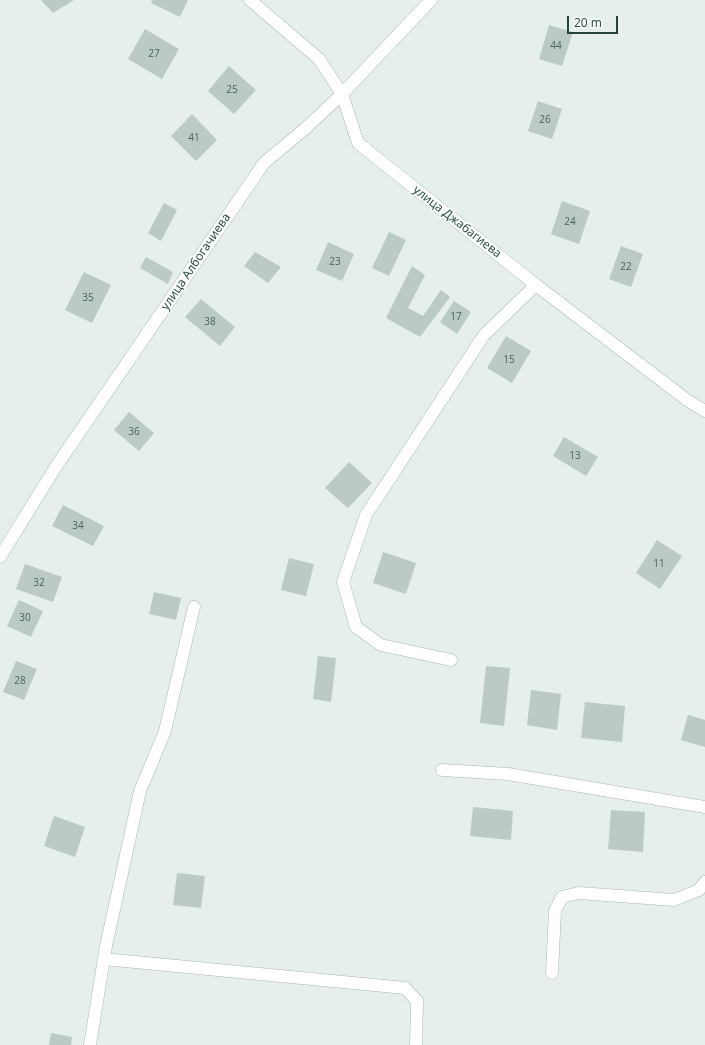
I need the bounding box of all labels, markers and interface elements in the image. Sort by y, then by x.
scale bar [569,8,620,34]
text: 20 m [574,14,602,31]
house number: 44 [550,40,562,52]
house number: 27 [148,48,160,60]
house number: 25 [226,84,238,96]
house number: 26 [539,114,551,126]
house number: 41 [188,132,200,144]
street label: улица Джабагиева [410,183,504,261]
street label: улица Албогачиева [158,211,234,313]
house number: 24 [564,216,576,228]
house number: 23 [329,256,341,268]
house number: 22 [620,261,632,273]
house number: 35 [82,292,94,304]
house number: 17 [450,311,462,323]
house number: 38 [204,316,216,328]
house number: 15 [503,354,515,366]
house number: 36 [128,426,140,438]
house number: 13 [569,450,581,462]
house number: 34 [72,520,84,532]
house number: 11 [653,558,665,570]
house number: 32 [33,577,45,589]
house number: 30 [19,612,31,624]
house number: 28 [14,675,26,687]

